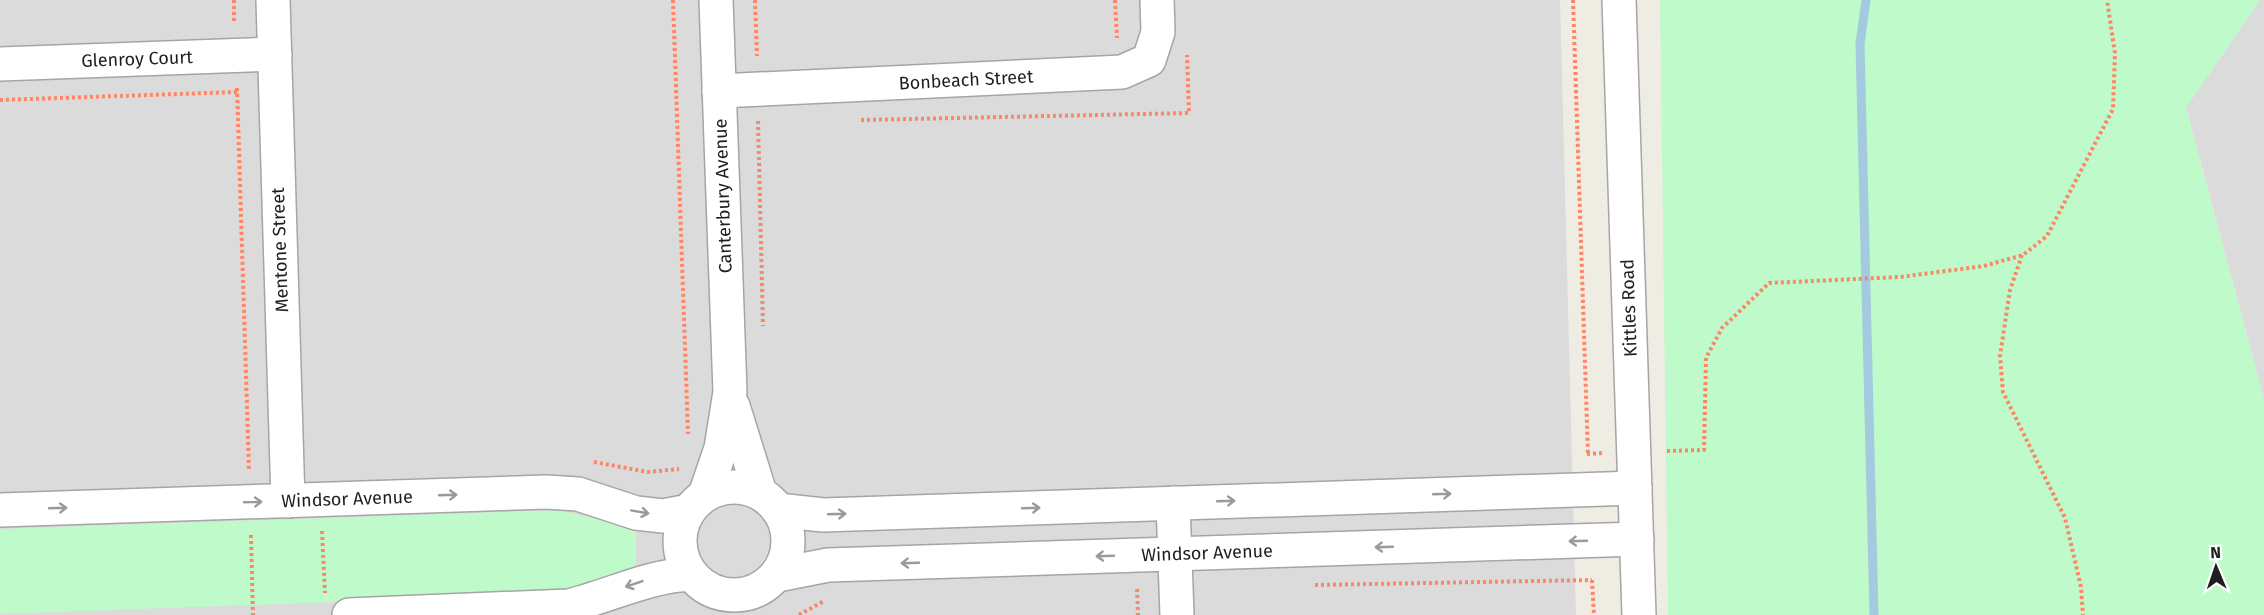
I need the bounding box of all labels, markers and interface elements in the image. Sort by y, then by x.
street label: Glenroy Court [81,46,194,72]
street label: Bonbeach Street [898,65,1034,95]
street label: Canterbury Avenue [709,118,737,274]
street label: Mentone Street [267,187,293,313]
street label: Kittles Road [1616,259,1642,357]
street label: Windsor Avenue [281,486,413,512]
one-way arrow [1432,488,1452,500]
one-way arrow [438,489,458,501]
one-way arrow [1216,495,1236,507]
one-way arrow [243,496,263,508]
one-way arrow [1021,502,1041,513]
one-way arrow [48,503,68,514]
one-way arrow [630,507,649,518]
one-way arrow [826,509,846,520]
one-way arrow [1569,536,1589,547]
north arrow [2186,537,2246,597]
street label: Windsor Avenue [1141,540,1273,566]
one-way arrow [1374,542,1394,553]
text: N [2210,543,2221,562]
one-way arrow [1095,551,1115,562]
one-way arrow [900,557,920,568]
one-way arrow [625,580,644,591]

